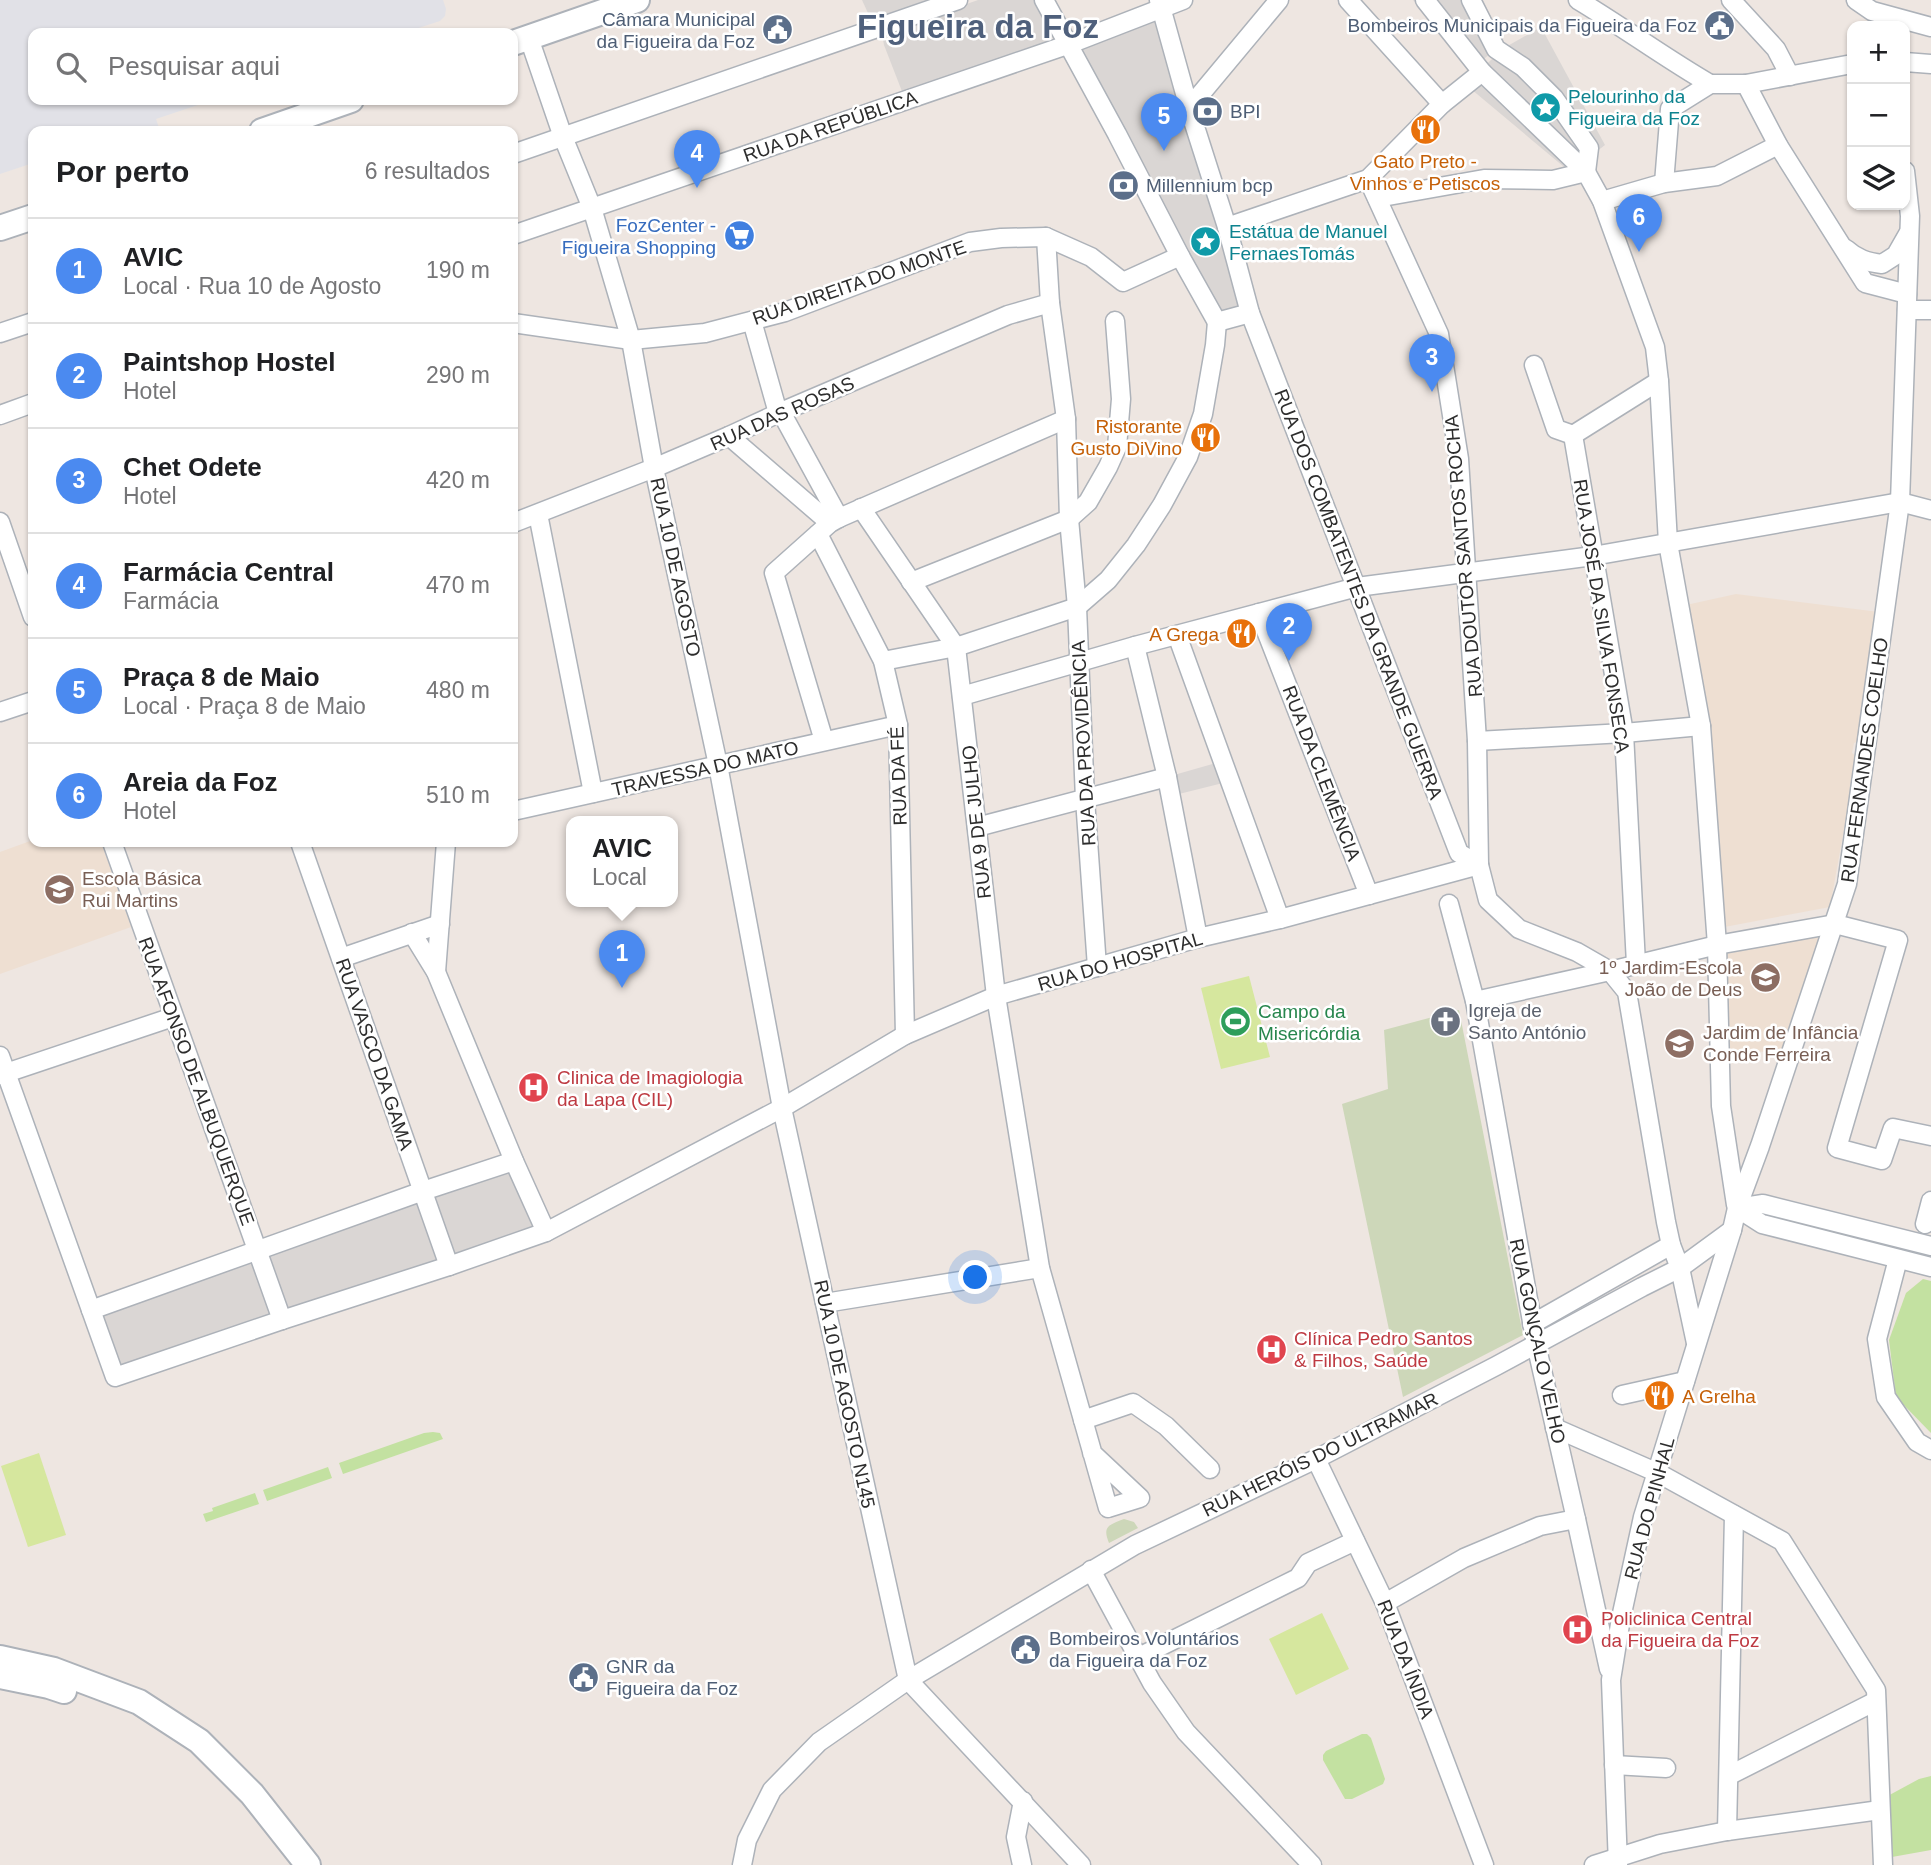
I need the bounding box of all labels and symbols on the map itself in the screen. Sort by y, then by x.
district label: Figueira da Foz [857,8,1099,45]
public building icon: Bombeiros Municipais da Figueira da Foz [1703,8,1737,42]
place label: Câmara Municipal da Figueira da Foz [597,9,755,52]
public building icon: Câmara Municipal da Figueira da Foz [761,13,795,47]
place label: Bombeiros Municipais da Figueira da Foz [1347,15,1697,36]
place label: Pelourinho da Figueira da Foz [1568,86,1700,129]
street label: RUA DA REPÚBLICA [740,87,920,166]
place icon: Pelourinho da Figueira da Foz [1528,90,1562,124]
pin: 5 [1141,93,1187,151]
bank icon: BPI [1190,94,1224,128]
place label: BPI [1230,101,1261,122]
restaurant icon: Gato Preto - Vinhos e Petiscos [1408,113,1442,147]
pin: 4 [674,130,720,188]
place label: Gato Preto - Vinhos e Petiscos [1350,151,1500,194]
bank icon: Millennium bcp [1106,168,1140,202]
place label: Millennium bcp [1146,175,1273,196]
pin: 6 [1616,194,1662,252]
place label: FozCenter - Figueira Shopping [562,215,716,258]
supermarket icon: FozCenter - Figueira Shopping [722,219,756,253]
place label: Estátua de Manuel FernaesTomás [1229,221,1387,264]
place icon: Estátua de Manuel FernaesTomás [1189,225,1223,259]
street label: RUA DIREITA DO MONTE [750,236,969,329]
pin: 3 [1409,334,1455,392]
street label: RUA DAS ROSAS [707,372,857,455]
street label: RUA DOS COMBATENTES DA GRANDE GUERRA [1270,386,1447,803]
street label: RUA DOUTOR SANTOS ROCHA [1441,414,1486,698]
place label: Ristorante Gusto DiVino [1070,416,1182,459]
restaurant icon: Ristorante Gusto DiVino [1188,420,1222,454]
street label: RUA 10 DE AGOSTO [646,476,705,658]
street label: RUA JOSÉ DA SILVA FONSECA [1569,478,1634,755]
pin: 2 [1266,603,1312,661]
restaurant icon: A Grega [1225,617,1259,651]
place label: A Grega [1149,624,1219,645]
street label: RUA FERNANDES COELHO [1837,636,1892,884]
street label: RUA DA PROVIDÊNCIA [1068,639,1099,846]
street label: RUA DA CLEMÊNCIA [1278,683,1365,864]
street label: RUA DA FÉ [886,726,911,826]
street label: TRAVESSA DO MATO [610,737,801,800]
street label: RUA 9 DE JULHO [958,744,995,900]
place label: Escola Básica Rui Martins [82,868,202,911]
school or university icon: Escola Básica Rui Martins [42,872,76,906]
street label: RUA DO HOSPITAL [1035,928,1205,995]
pin: 1 [599,930,645,988]
street label: RUA AFONSO DE ALBUQUERQUE [134,934,259,1228]
street label: RUA VASCO DA GAMA [332,956,417,1153]
place label: 1º Jardim-Escola João de Deus [1599,957,1742,1000]
school or university icon: 1º Jardim-Escola João de Deus [1748,961,1782,995]
place label: Igreja de Santo António [1468,1000,1586,1043]
place label: Campo da Misericórdia [1258,1001,1361,1044]
church icon: Igreja de Santo António [1428,1004,1462,1038]
sports icon: Campo da Misericórdia [1218,1005,1252,1039]
place label: Jardim de Infância Conde Ferreira [1703,1022,1859,1065]
school or university icon: Jardim de Infância Conde Ferreira [1663,1026,1697,1060]
place label: Clinica de Imagiologia da Lapa (CIL) [557,1067,743,1110]
hospital icon: Clinica de Imagiologia da Lapa (CIL) [517,1071,551,1105]
street label: RUA GONÇALO VELHO [1506,1237,1570,1446]
your location [958,1260,992,1294]
street label: RUA 10 DE AGOSTO N145 [810,1278,879,1510]
place label: Clínica Pedro Santos & Filhos, Saúde [1294,1328,1473,1371]
hospital icon: Clínica Pedro Santos & Filhos, Saúde [1254,1332,1288,1366]
restaurant icon: A Grelha [1642,1379,1676,1413]
place label: A Grelha [1682,1386,1756,1407]
street label: RUA HERÓIS DO ULTRAMAR [1199,1388,1441,1521]
street label: RUA DO PINHAL [1620,1435,1679,1582]
street label: RUA DA ÍNDIA [1373,1597,1438,1722]
place label: Policlinica Central da Figueira da Foz [1601,1608,1759,1651]
hospital icon: Policlinica Central da Figueira da Foz [1561,1612,1595,1646]
place label: Bombeiros Voluntários da Figueira da Foz [1049,1628,1239,1671]
public building icon: Bombeiros Voluntários da Figueira da Foz [1009,1632,1043,1666]
place label: GNR da Figueira da Foz [606,1656,738,1699]
public building icon: GNR da Figueira da Foz [566,1660,600,1694]

